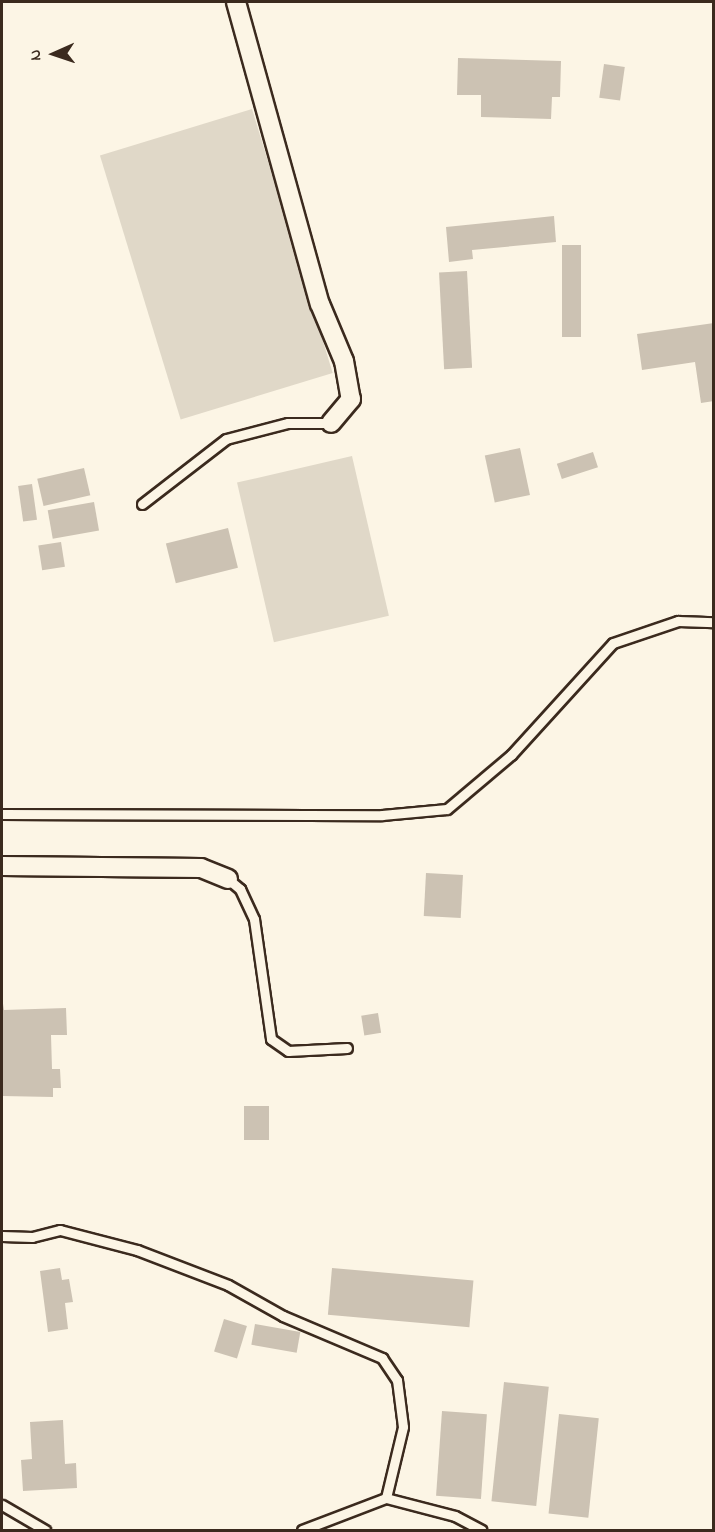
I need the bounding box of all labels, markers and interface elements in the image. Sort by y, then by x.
north arrow [24,24,84,84]
text: N [24,49,48,61]

